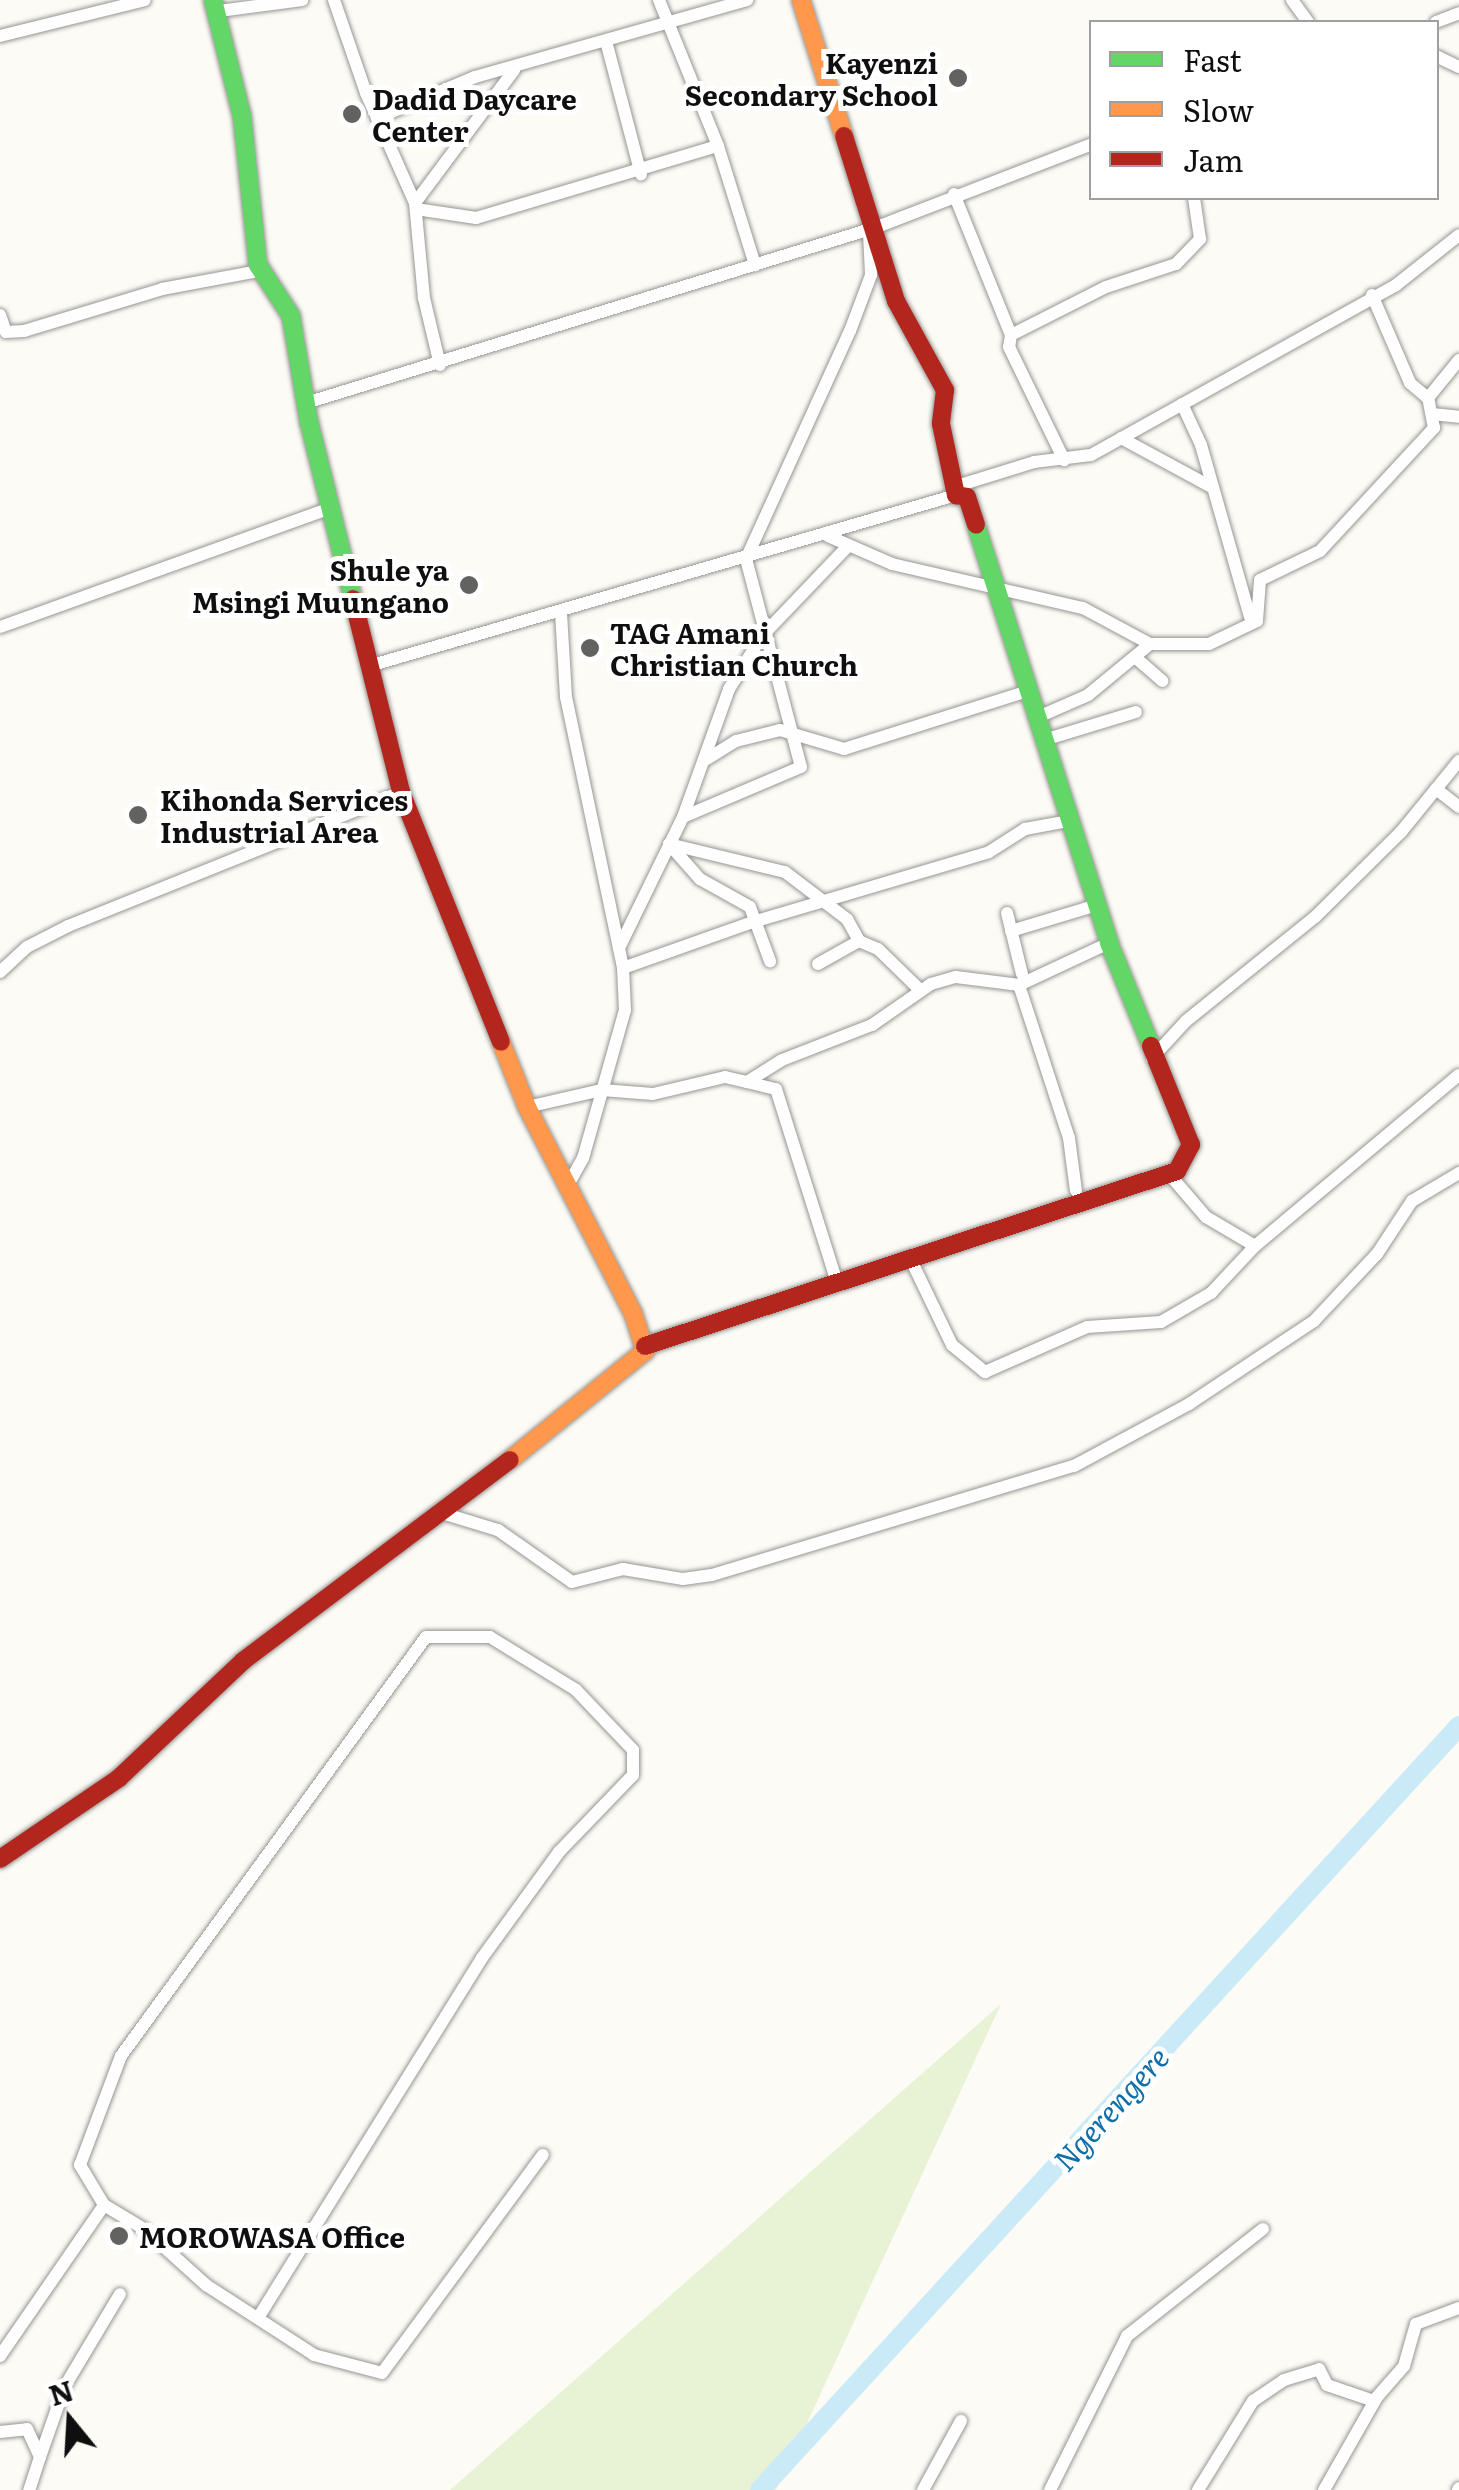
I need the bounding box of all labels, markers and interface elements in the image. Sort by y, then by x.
legend [1089,20,1439,200]
text: Fast [1183,37,1242,81]
place label: Kayenzi Secondary School [685,45,938,111]
marker: Kayenzi Secondary School [947,67,969,89]
place label: Dadid Daycare Center [372,81,577,147]
text: Slow [1183,87,1254,131]
marker: Dadid Daycare Center [341,103,363,125]
text: Jam [1183,137,1243,181]
place label: Shule ya Msingi Muungano [192,552,449,618]
marker: Shule ya Msingi Muungano [458,574,480,596]
place label: TAG Amani Christian Church [610,615,858,681]
marker: TAG Amani Christian Church [579,637,601,659]
place label: Kihonda Services Industrial Area [160,782,408,848]
marker: Kihonda Services Industrial Area [125,802,151,828]
water label: Ngerengere [1045,2039,1175,2177]
place label: MOROWASA Office [139,2219,405,2253]
marker: MOROWASA Office [108,2225,130,2247]
text: N [43,2368,78,2415]
north arrow [20,2370,120,2470]

